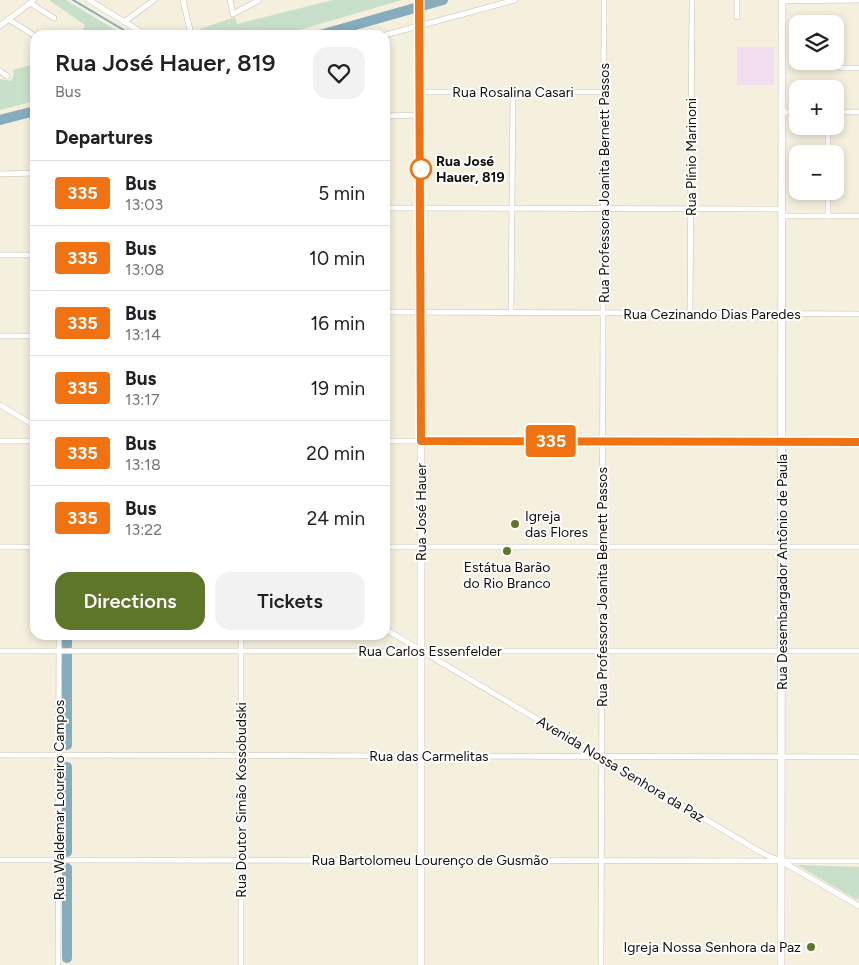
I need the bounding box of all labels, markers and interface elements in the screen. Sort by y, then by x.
map controls [789,15,844,200]
button: layers [789,15,844,70]
button: heart [313,47,365,99]
text: Rua José Hauer, 819 [55,48,276,77]
street label: Rua Professora Joanita Bernett Passos [596,63,613,303]
button: + [789,80,844,135]
text: Bus [55,82,81,101]
street label: Rua Rosalina Casari [452,84,574,101]
street label: Rua Plínio Marinoni [683,98,700,216]
text: Departures [55,126,153,149]
button: − [789,145,844,200]
place label: Rua José Hauer, 819 [436,153,505,186]
marker: Rua José Hauer, 819 [410,158,432,180]
text: Bus [125,172,156,195]
text: 335 [67,182,98,204]
text: 5 min [318,182,365,205]
text: 13:03 [125,195,163,214]
text: Bus [125,237,156,260]
text: 335 [67,247,98,269]
text: 10 min [309,247,365,270]
text: 13:08 [125,260,164,279]
text: Bus [125,302,156,325]
street label: Rua Cezinando Dias Paredes [623,306,801,323]
text: 335 [67,312,98,334]
text: 16 min [311,312,365,335]
text: 13:14 [125,325,161,344]
text: Bus [125,367,156,390]
text: 335 [67,377,98,399]
text: 19 min [311,377,365,400]
text: 13:17 [125,390,160,409]
line badge: 335 [522,425,580,457]
text: 335 [536,430,566,452]
text: Bus [125,432,156,455]
text: 335 [67,442,98,464]
text: 20 min [306,442,365,465]
street label: Rua Desembargador Antônio de Paula [774,454,791,690]
text: 13:18 [125,455,161,474]
street label: Rua José Hauer [413,463,430,561]
street label: Rua Professora Joanita Bernett Passos [594,467,611,707]
text: Bus [125,497,156,520]
text: 335 [67,507,98,529]
text: 24 min [307,507,365,530]
place label: Igreja das Flores [525,508,588,541]
marker: Igreja das Flores [509,518,521,530]
text: 13:22 [125,520,162,539]
marker: Estátua Barão do Rio Branco [501,545,513,557]
place label: Estátua Barão do Rio Branco [463,559,551,592]
button: Directions [55,572,205,630]
button: Tickets [215,572,365,630]
street label: Rua Carlos Essenfelder [358,643,502,660]
street label: Rua Waldemar Loureiro Campos [51,700,68,900]
street label: Rua Doutor Simão Kossobudski [233,702,250,898]
street label: Avenida Nossa Senhora da Paz [534,713,708,826]
street label: Rua das Carmelitas [369,748,489,765]
street label: Rua Bartolomeu Lourenço de Gusmão [312,852,549,869]
place label: Igreja Nossa Senhora da Paz [624,939,801,956]
marker: Igreja Nossa Senhora da Paz [805,941,817,953]

